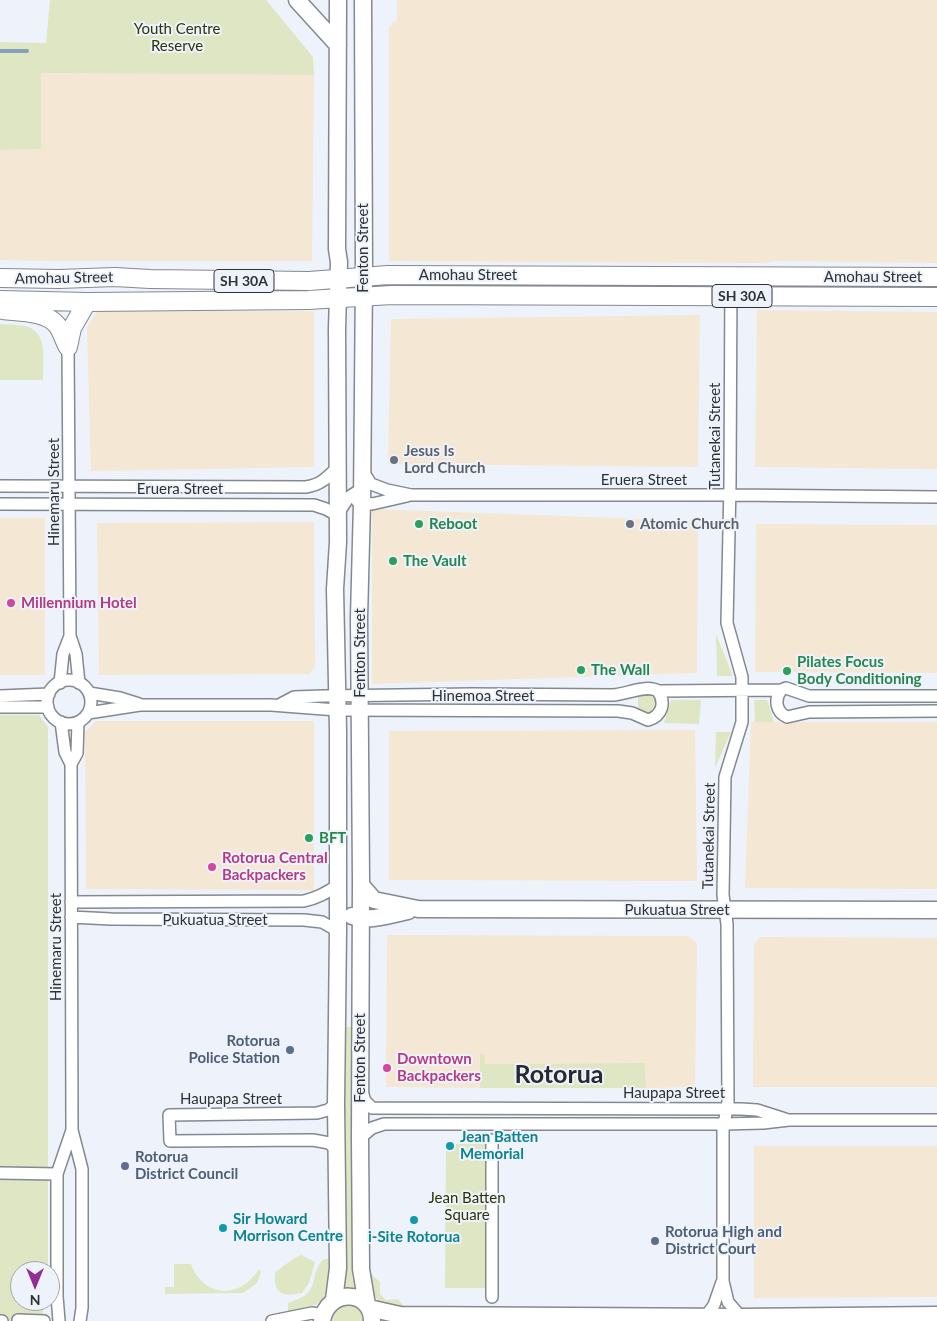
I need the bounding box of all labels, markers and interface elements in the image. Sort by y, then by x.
park label: Youth Centre Reserve [134,20,220,55]
street label: Fenton Street [354,203,372,293]
street label: Amohau Street [419,266,517,284]
street label: Amohau Street [15,268,113,288]
street label: Amohau Street [824,268,922,286]
road number: SH 30A [214,270,274,292]
road number: SH 30A [712,284,772,308]
street label: Tutanekai Street [706,383,724,489]
street label: Hinemaru Street [45,438,63,546]
place label: Jesus Is Lord Church [404,442,485,477]
marker: Jesus Is Lord Church [388,454,400,466]
street label: Eruera Street [601,471,687,489]
street label: Eruera Street [137,480,223,498]
place label: Reboot [429,515,477,533]
place label: Atomic Church [640,515,739,533]
marker: Reboot [413,518,425,530]
marker: Atomic Church [624,518,636,530]
place label: The Vault [403,552,467,570]
marker: The Vault [387,555,399,567]
place label: Millennium Hotel [21,594,137,612]
marker: Millennium Hotel [5,597,17,609]
street label: Fenton Street [351,608,369,698]
place label: Pilates Focus Body Conditioning [797,653,922,688]
place label: The Wall [591,661,650,679]
marker: The Wall [575,664,587,676]
marker: Pilates Focus Body Conditioning [781,665,793,677]
street label: Hinemoa Street [432,687,534,705]
street label: Tutanekai Street [699,782,719,890]
place label: BFT [319,829,346,847]
marker: BFT [303,832,315,844]
place label: Rotorua Central Backpackers [222,849,328,884]
marker: Rotorua Central Backpackers [206,861,218,873]
street label: Hinemaru Street [47,893,65,1001]
street label: Pukuatua Street [624,901,730,919]
street label: Pukuatua Street [162,911,268,929]
street label: Fenton Street [351,1013,369,1103]
place label: Rotorua Police Station [188,1032,280,1067]
marker: Rotorua Police Station [284,1044,296,1056]
place label: Downtown Backpackers [397,1050,481,1085]
district label: Rotorua [514,1060,604,1090]
marker: Downtown Backpackers [381,1062,393,1074]
street label: Haupapa Street [623,1084,725,1102]
street label: Haupapa Street [180,1090,282,1108]
place label: Jean Batten Memorial [460,1128,538,1163]
marker: Jean Batten Memorial [444,1140,456,1152]
place label: Rotorua District Council [135,1148,238,1183]
marker: Rotorua District Council [119,1160,131,1172]
park label: Jean Batten Square [428,1189,506,1224]
place label: Sir Howard Morrison Centre [233,1210,343,1245]
marker: i-Site Rotorua [408,1214,420,1226]
marker: Sir Howard Morrison Centre [217,1222,229,1234]
place label: Rotorua High and District Court [665,1223,782,1258]
place label: i-Site Rotorua [368,1228,460,1246]
marker: Rotorua High and District Court [649,1235,661,1247]
north arrow [10,1261,60,1311]
text: N [30,1292,40,1309]

